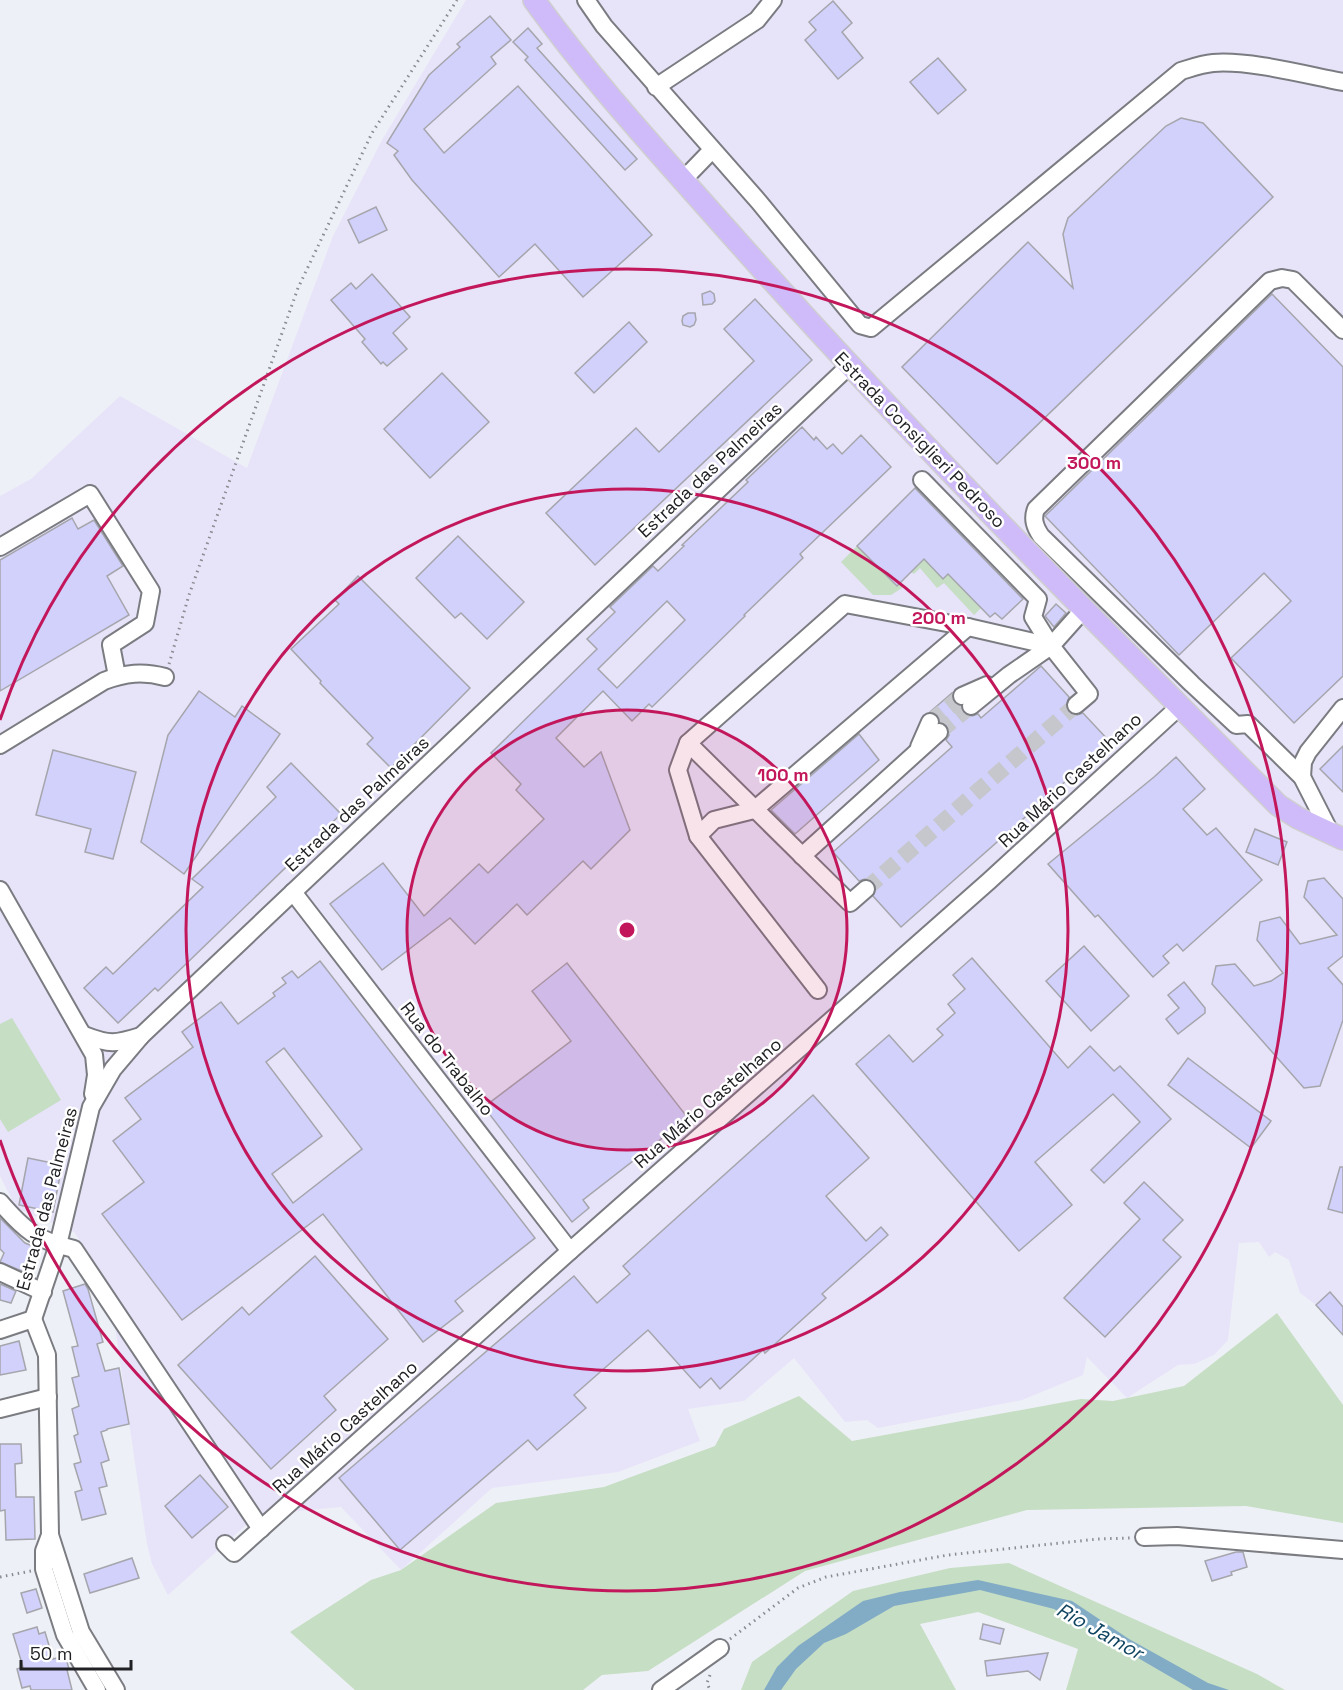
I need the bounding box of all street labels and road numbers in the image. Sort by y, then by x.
street label: Estrada Consiglieri Pedroso [830,347,1011,533]
street label: Estrada das Palmeiras [633,397,787,542]
street label: Rua Mário Castelhano [993,707,1146,852]
street label: Estrada das Palmeiras [280,731,434,876]
street label: Rua do Trabalho [396,997,499,1120]
street label: Rua Mário Castelhano [629,1032,786,1173]
street label: Estrada das Palmeiras [11,1105,82,1293]
street label: Rua Mário Castelhano [267,1355,422,1498]

